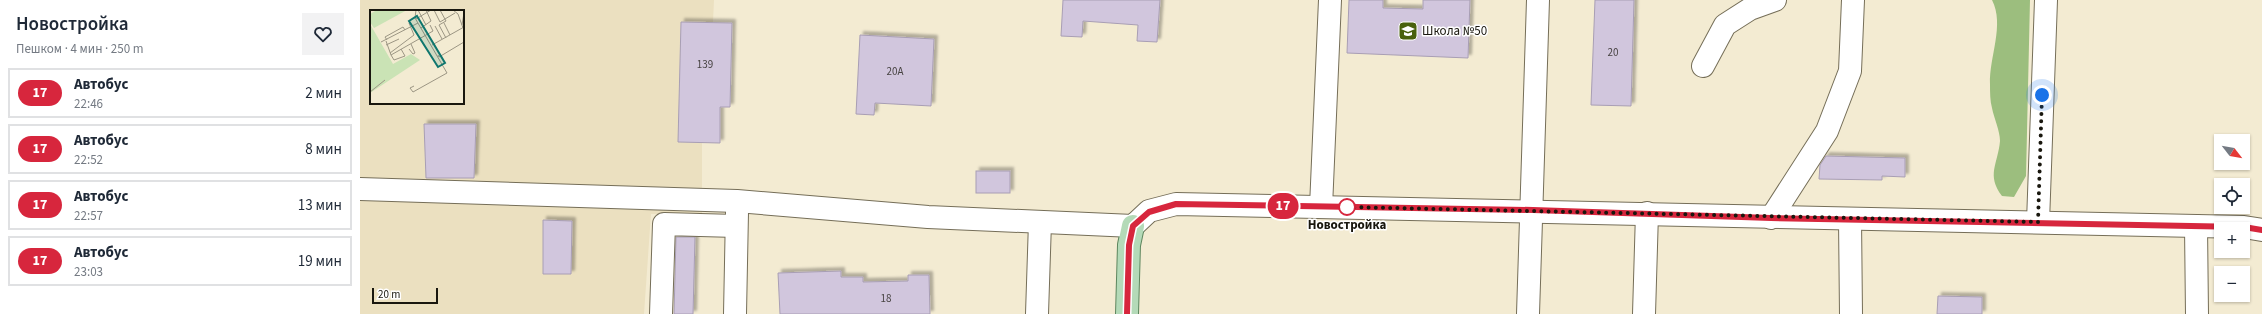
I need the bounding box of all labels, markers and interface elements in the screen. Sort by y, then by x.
inset map [370,10,464,104]
text: Новостройка [16,11,129,38]
button: heart [302,13,344,55]
school or university icon: Школа №50 [1397,20,1419,42]
place label: Школа №50 [1422,22,1487,40]
text: Пешком · 4 мин · 250 m [16,40,144,58]
house number: 20 [1608,45,1618,60]
house number: 139 [697,57,713,72]
house number: 20А [887,64,903,79]
text: Автобус [74,74,128,95]
text: 17 [33,83,47,103]
text: 2 мин [305,83,342,104]
your location [2032,85,2052,105]
text: 22:46 [74,95,103,113]
text: Автобус [74,130,128,151]
north arrow [2214,134,2250,170]
map controls [2214,134,2250,302]
text: 17 [33,139,47,159]
text: 8 мин [305,139,342,160]
text: 22:52 [74,151,103,169]
button: locate [2214,178,2250,214]
text: Автобус [74,186,128,207]
line badge: 17 [1265,193,1301,219]
text: 17 [33,195,47,215]
text: 13 мин [298,195,342,216]
text: 17 [1276,196,1290,216]
marker: Новостройка [1338,198,1356,216]
text: 22:57 [74,207,103,225]
place label: Новостройка [1308,216,1386,234]
button: + [2214,222,2250,258]
text: Автобус [74,242,128,263]
text: 17 [33,251,47,271]
text: 19 мин [298,251,342,272]
text: 23:03 [74,263,103,281]
button: − [2214,266,2250,302]
scale bar [372,286,438,305]
text: 20 m [378,287,400,302]
house number: 18 [881,291,892,306]

